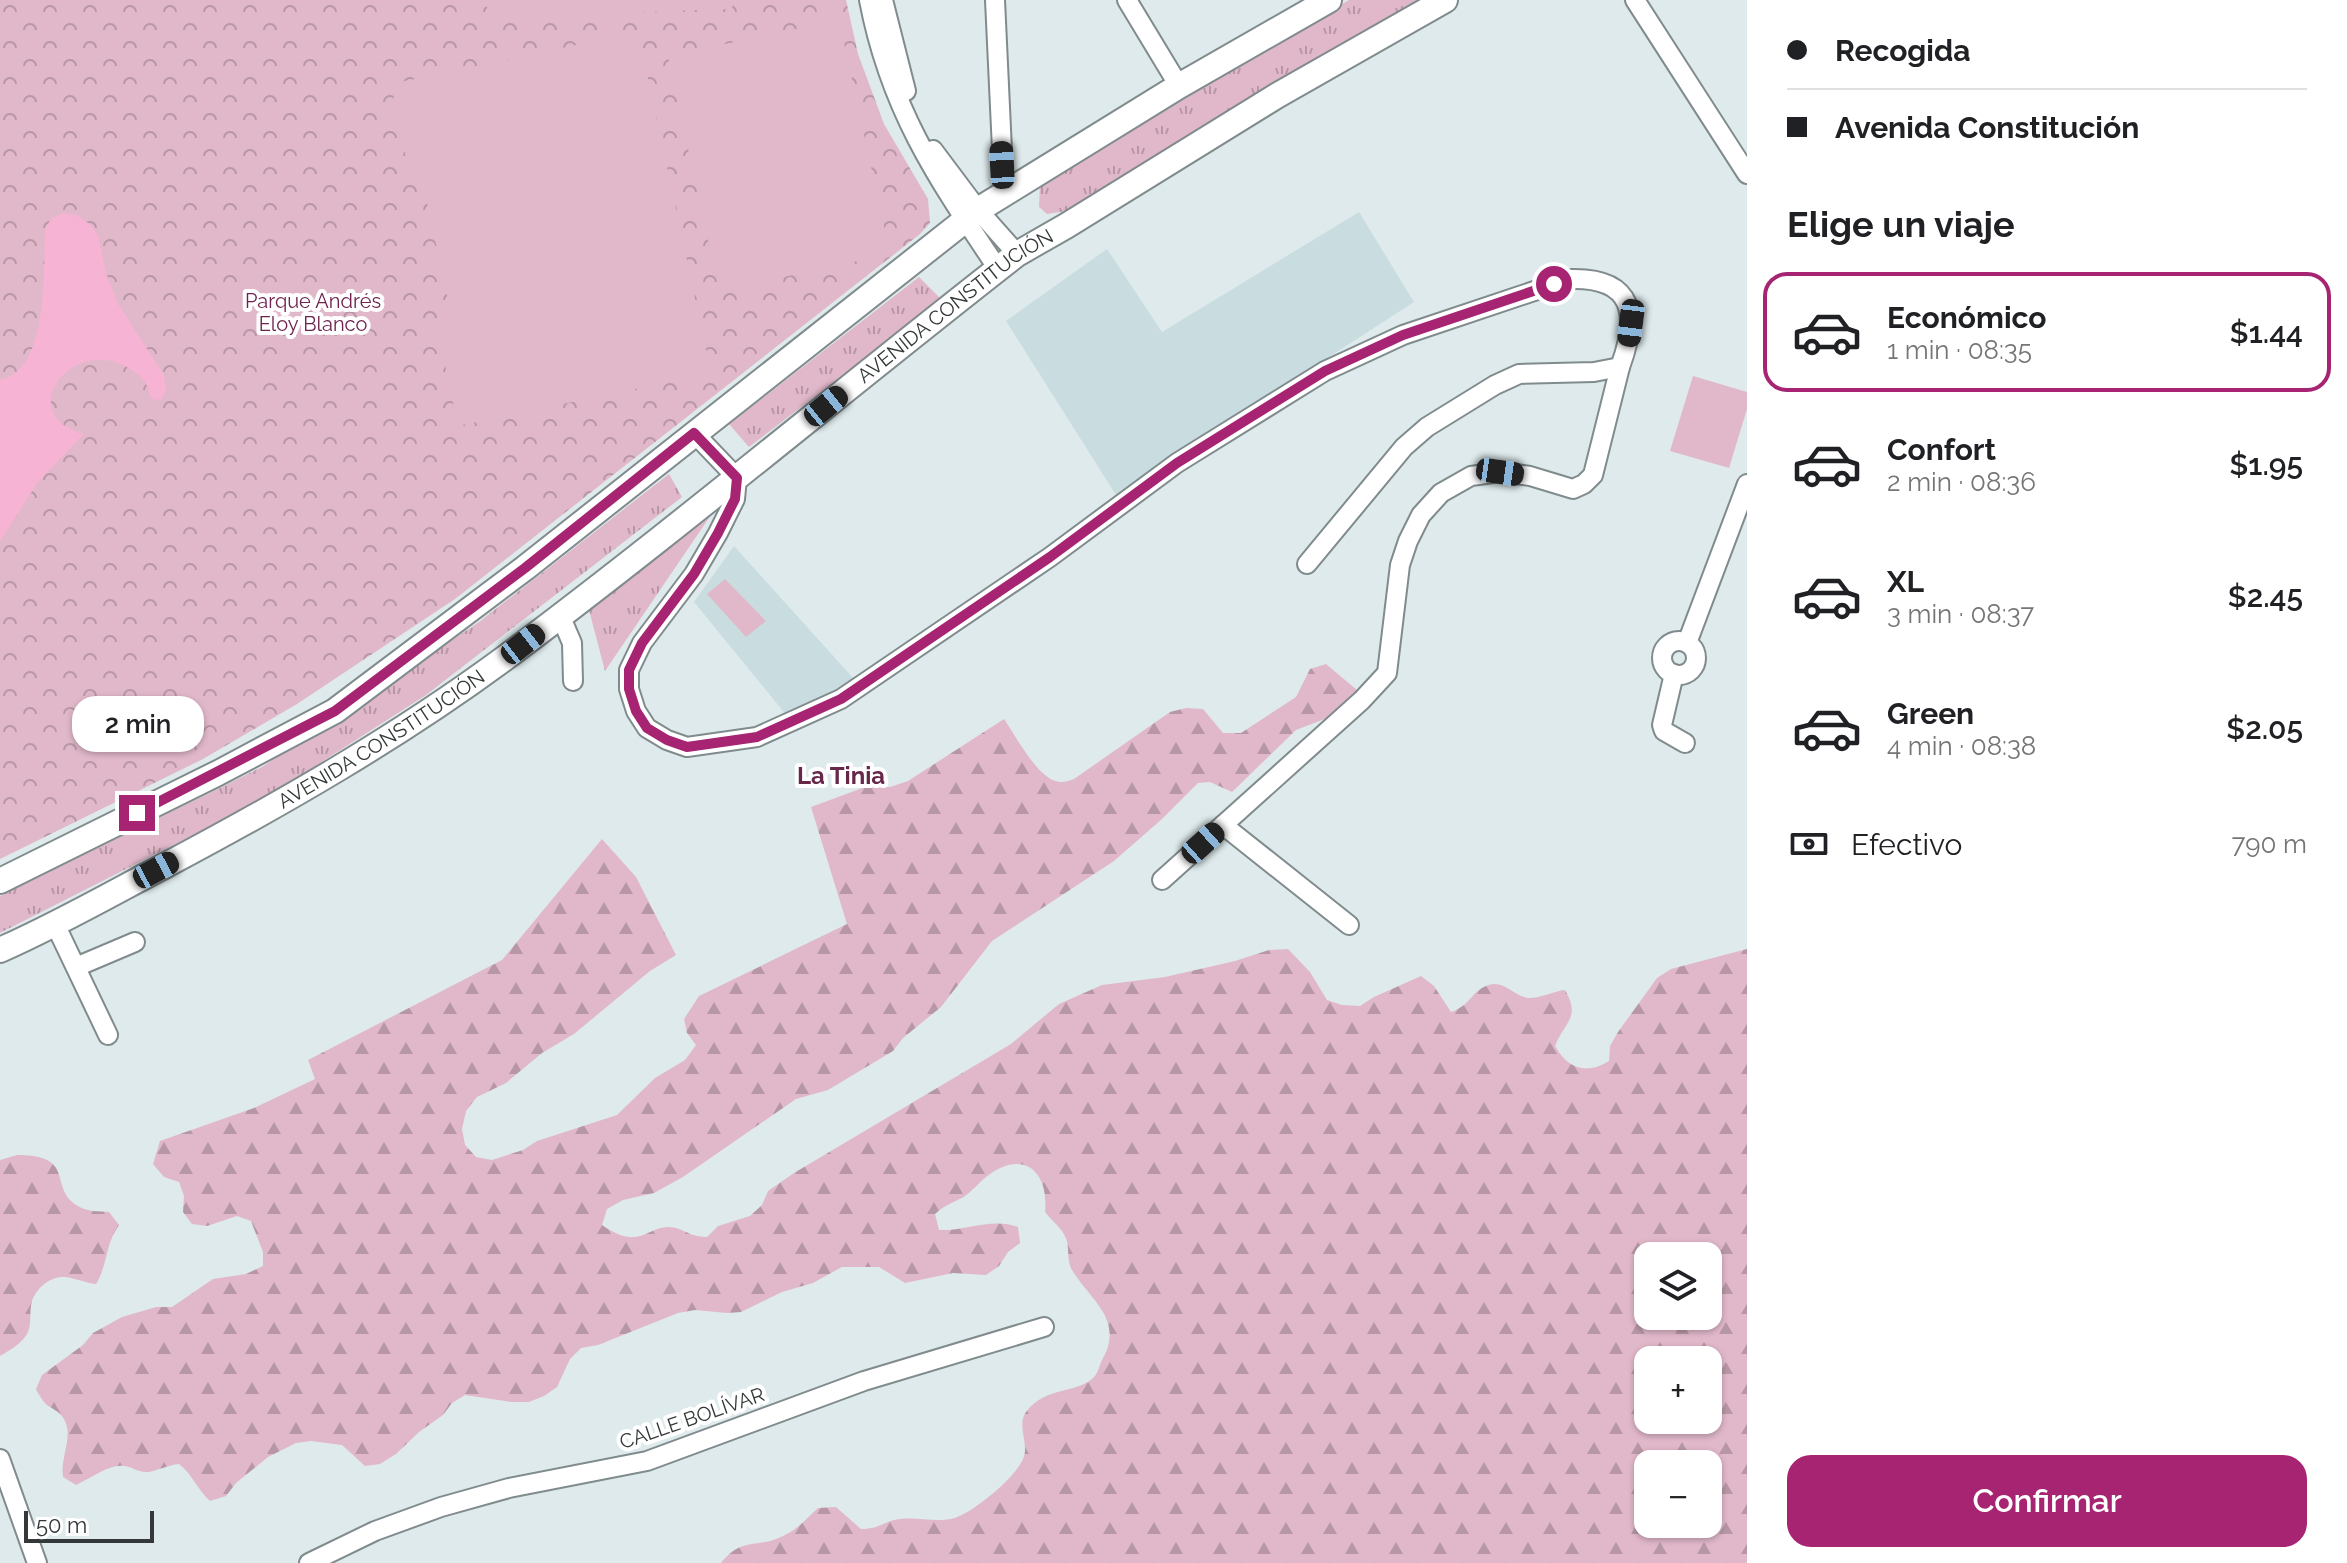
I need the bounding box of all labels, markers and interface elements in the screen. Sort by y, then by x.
text: Recogida [1835,33,1971,68]
text: Avenida Constitución [1835,110,2139,145]
car [989,140,1015,190]
text: Elige un viaje [1787,203,2015,245]
street label: AVENIDA CONSTITUCIÓN [852,224,1057,388]
route start [1536,266,1572,302]
park label: Parque Andrés Eloy Blanco [245,289,381,336]
icon: car [1791,296,1863,368]
car [1616,298,1646,348]
text: Económico [1887,300,2047,335]
text: $1.44 [2230,315,2303,350]
text: 1 min · 08:35 [1887,335,2032,365]
car [800,382,852,430]
icon: car [1791,428,1863,500]
text: Confort [1887,432,1996,467]
text: $1.95 [2229,447,2303,482]
car [1475,457,1525,487]
text: 2 min · 08:36 [1887,467,2036,497]
icon: car [1791,560,1863,632]
text: XL [1887,564,1924,599]
text: $2.45 [2228,579,2303,614]
text: 3 min · 08:37 [1887,599,2034,629]
car [497,620,549,668]
street label: AVENIDA CONSTITUCIÓN [273,665,489,813]
icon: car [1791,692,1863,764]
text: Green [1887,696,1974,731]
callout: 2 min [71,697,203,753]
text: 2 min [105,709,171,739]
text: $2.05 [2226,711,2303,746]
text: 4 min · 08:38 [1887,731,2036,761]
district label: La Tinia [797,761,885,790]
route end [119,795,155,831]
car [1177,818,1229,868]
icon: cash [1787,822,1831,866]
text: Efectivo [1851,827,1962,862]
text: 790 m [2231,829,2307,859]
car [129,848,183,892]
map controls [1634,1242,1722,1538]
button: layers [1634,1242,1722,1330]
button: + [1634,1346,1722,1434]
street label: CALLE BOLÍVAR [616,1382,768,1454]
button: − [1634,1450,1722,1538]
button: Confirmar [1787,1455,2307,1547]
scale bar [24,1507,154,1543]
text: 50 m [36,1512,87,1538]

